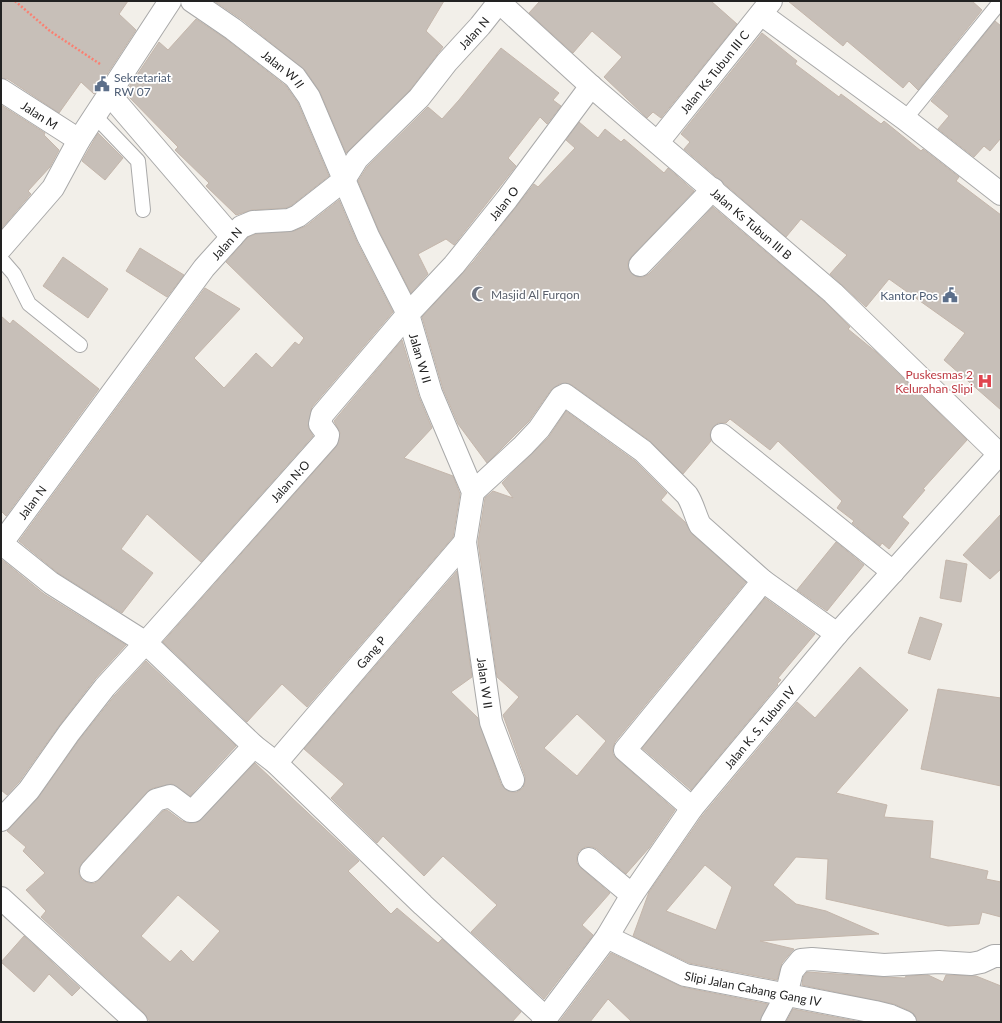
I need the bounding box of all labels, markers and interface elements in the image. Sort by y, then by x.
street label: Jalan N [455,13,492,52]
street label: Jalan Ks Tubun III C [676,27,752,116]
street label: Jalan W II [259,47,308,91]
place label: Sekretariat RW 07 [114,70,172,99]
public building icon: Sekretariat RW 07 [93,75,111,93]
street label: Jalan M [19,98,61,132]
street label: Jalan O [486,183,522,223]
street label: Jalan Ks Tubun III B [708,185,795,262]
street label: Jalan N [208,224,245,263]
mosque icon: Masjid Al Furqon [470,285,488,303]
public building icon: Kantor Pos [941,286,959,304]
place label: Masjid Al Furqon [491,287,580,302]
place label: Kantor Pos [880,288,938,303]
street label: Jalan W II [406,331,435,385]
place label: Puskesmas 2 Kelurahan Slipi [895,367,973,396]
hospital icon: Puskesmas 2 Kelurahan Slipi [976,372,994,390]
street label: Jalan N:O [267,456,313,505]
street label: Jalan N [14,482,49,522]
street label: Gang P [353,633,389,671]
street label: Jalan W II [474,656,496,709]
street label: Jalan K. S. Tubun IV [721,682,798,772]
street label: Slipi Jalan Cabang Gang IV [683,968,823,1009]

